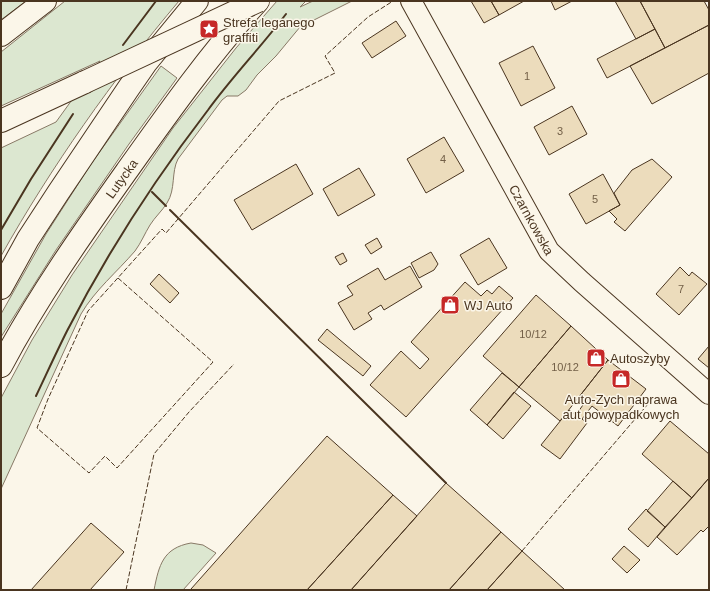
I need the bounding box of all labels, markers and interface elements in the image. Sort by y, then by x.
place label: Strefa leganego graffiti [223,15,315,45]
place icon: Strefa leganego graffiti [198,18,220,40]
house number: 1 [524,70,530,82]
house number: 3 [557,125,563,137]
house number: 4 [440,153,446,165]
street label: Lutycka [102,155,141,201]
street label: Czarnkowska [506,182,558,258]
house number: 5 [592,193,598,205]
house number: 7 [678,283,684,295]
shop icon: WJ Auto [439,294,461,316]
place label: WJ Auto [464,298,512,313]
house number: 10/12 [519,328,547,340]
shop icon: Autoszyby [585,347,607,369]
place label: Autoszyby [610,351,670,366]
house number: 10/12 [551,361,579,373]
shop icon: Auto-Zych naprawa aut powypadkowych [610,368,632,390]
place label: Auto-Zych naprawa aut powypadkowych [562,392,680,422]

